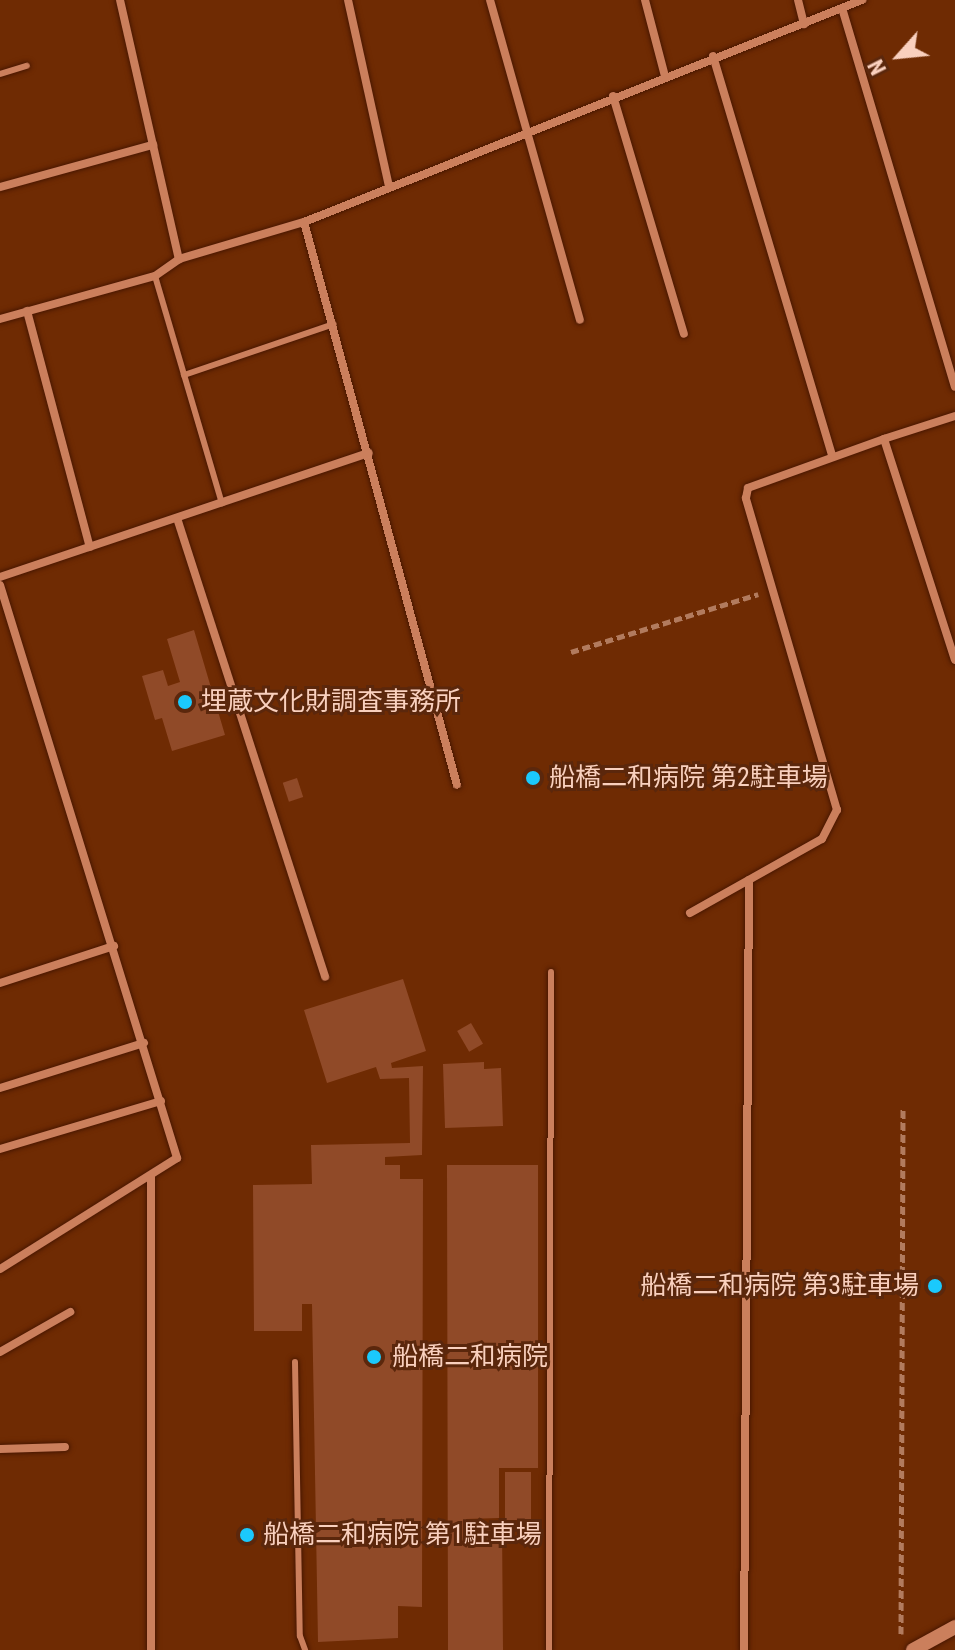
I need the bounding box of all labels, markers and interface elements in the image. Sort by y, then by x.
north arrow [859,16,939,96]
text: N [863,55,891,79]
place label: 埋蔵文化財調査事務所 [201,686,461,718]
marker: 埋蔵文化財調査事務所 [176,693,194,711]
place label: 船橋二和病院 第2駐車場 [549,762,828,794]
marker: 船橋二和病院 第2駐車場 [524,769,542,787]
place label: 船橋二和病院 第3駐車場 [640,1270,919,1302]
marker: 船橋二和病院 第3駐車場 [926,1277,944,1295]
place label: 船橋二和病院 [392,1341,548,1373]
marker: 船橋二和病院 [363,1346,385,1368]
place label: 船橋二和病院 第1駐車場 [263,1519,542,1551]
marker: 船橋二和病院 第1駐車場 [238,1526,256,1544]

